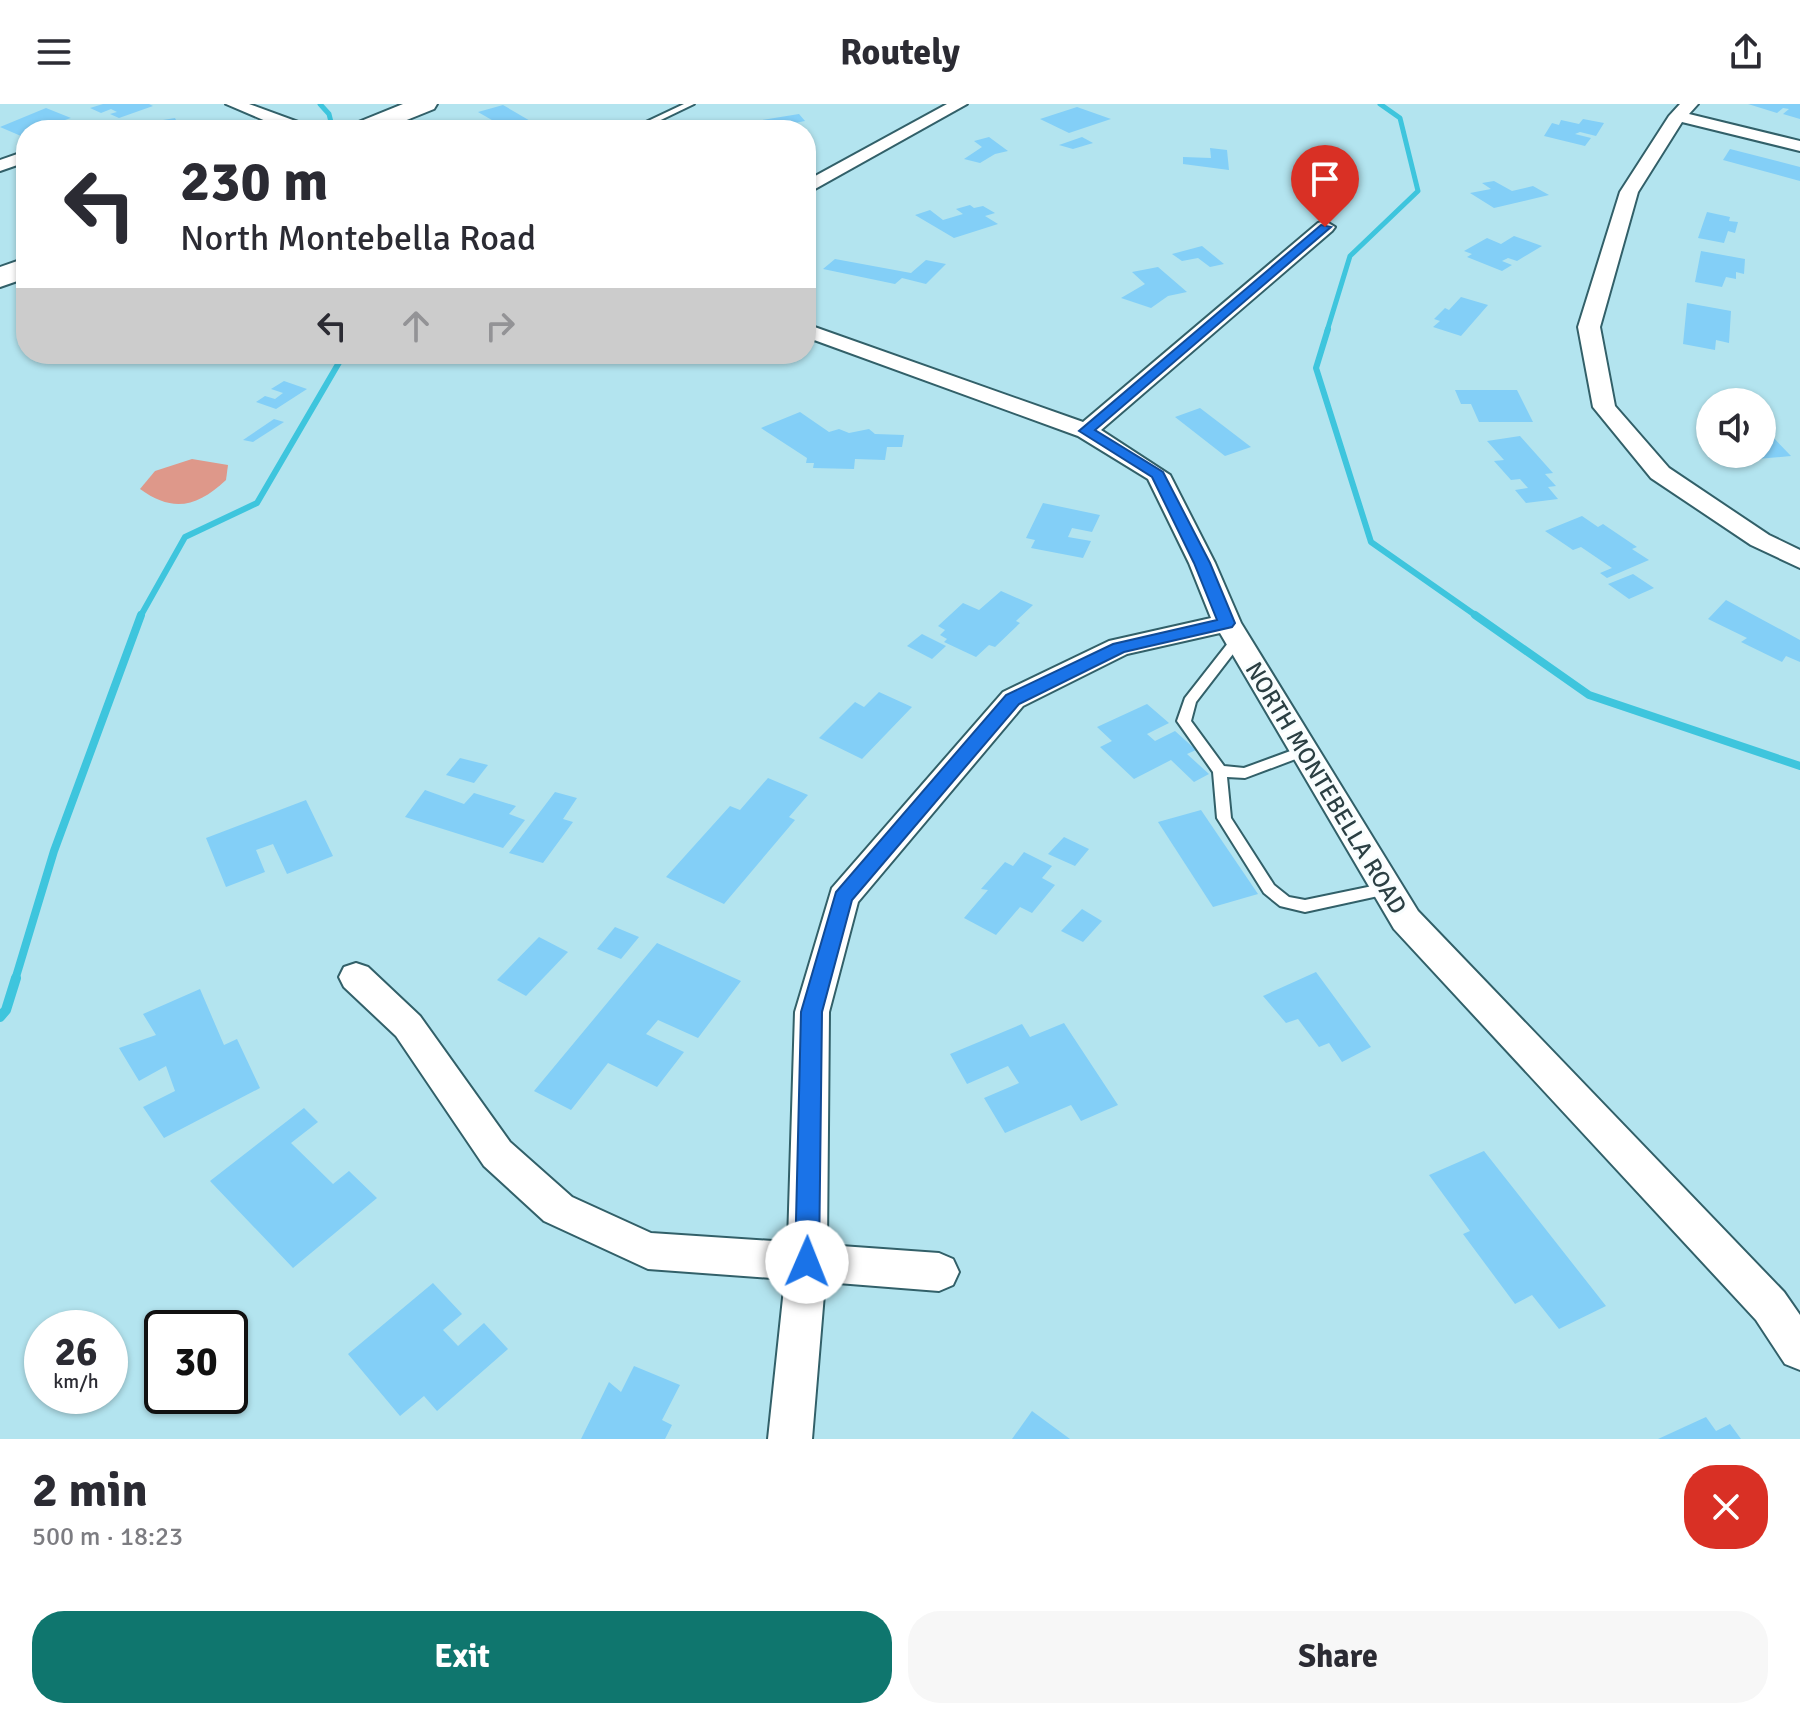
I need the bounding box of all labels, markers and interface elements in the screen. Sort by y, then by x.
icon: menu [32,30,76,74]
text: Routely [840,30,960,75]
icon: share [1724,30,1768,74]
pin [1291,145,1359,227]
text: 230 m [180,147,328,216]
icon: left [48,152,152,256]
icon: arrive [1303,157,1347,201]
text: North Montebella Road [180,216,536,261]
icon: left [310,304,354,348]
icon: ahead [394,304,438,348]
icon: right [478,304,522,348]
map controls [1696,388,1776,468]
button: sound [1696,388,1776,468]
street label: NORTH MONTEBELLA ROAD [1239,657,1413,919]
position arrow [765,1220,849,1304]
speed limit sign: 30 [144,1310,248,1414]
text: 26 [54,1327,98,1377]
text: km/h [53,1369,99,1394]
text: 2 min [32,1461,148,1520]
button: close [1684,1465,1768,1549]
text: 500 m · 18:23 [32,1521,183,1553]
button: Exit [32,1611,892,1703]
button: Share [908,1611,1768,1703]

